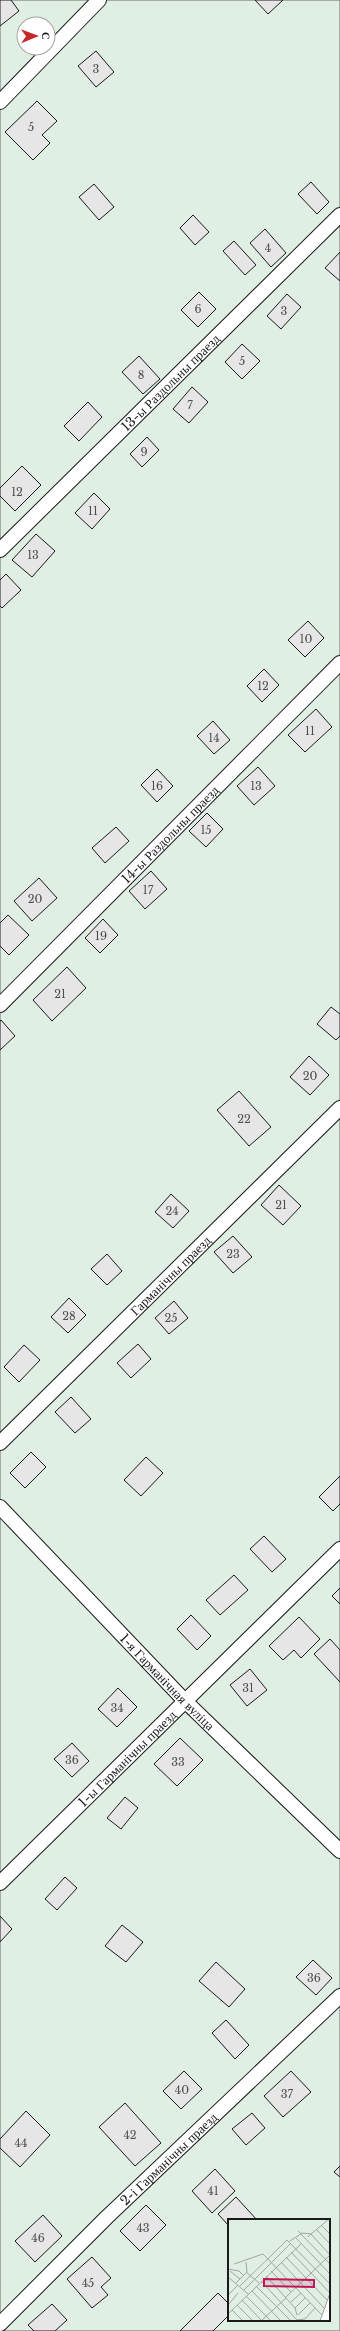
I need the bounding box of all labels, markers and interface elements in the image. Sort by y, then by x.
north arrow [16,16,56,56]
text: С [39,32,53,40]
house number: 3 [93,62,100,76]
house number: 5 [28,120,34,134]
house number: 4 [265,241,271,255]
house number: 6 [194,302,202,316]
house number: 3 [281,304,288,318]
street label: 13-ы Раздольны праезд [118,330,224,435]
house number: 5 [239,354,245,368]
house number: 8 [138,368,144,382]
house number: 7 [187,398,193,412]
house number: 9 [140,445,148,459]
house number: 12 [11,485,23,499]
house number: 11 [88,504,98,518]
house number: 13 [27,548,39,562]
house number: 10 [300,632,313,646]
house number: 12 [257,679,269,693]
house number: 11 [305,724,315,738]
house number: 14 [208,731,220,745]
house number: 16 [151,779,163,793]
house number: 13 [250,779,262,793]
street label: 14-ы Раздольны праезд [118,782,223,887]
house number: 15 [200,823,212,837]
house number: 17 [143,883,154,897]
house number: 20 [28,892,42,906]
house number: 19 [95,929,107,943]
house number: 21 [54,987,66,1001]
house number: 20 [303,1069,317,1083]
house number: 22 [237,1112,251,1126]
house number: 21 [275,1198,287,1212]
house number: 24 [165,1204,179,1218]
street label: Гарманічны праезд [127,1232,215,1319]
house number: 23 [226,1247,240,1261]
house number: 28 [62,1309,76,1323]
house number: 25 [164,1311,178,1325]
street label: 1-я Гарманічная вуліца [116,1630,218,1734]
house number: 31 [242,1681,254,1695]
house number: 34 [110,1701,124,1715]
street label: 1-ы Гарманічны праезд [75,1706,180,1811]
house number: 36 [65,1753,79,1767]
house number: 33 [171,1755,185,1769]
house number: 36 [307,1971,321,1985]
house number: 40 [175,2083,189,2097]
house number: 37 [281,2087,294,2101]
street label: 2-і Гарманічны праезд [117,2109,221,2209]
house number: 42 [123,2128,137,2142]
house number: 44 [15,2136,27,2150]
house number: 41 [207,2184,219,2198]
inset map [228,2219,330,2321]
house number: 43 [136,2221,150,2235]
house number: 46 [31,2231,45,2245]
house number: 45 [82,2276,94,2290]

